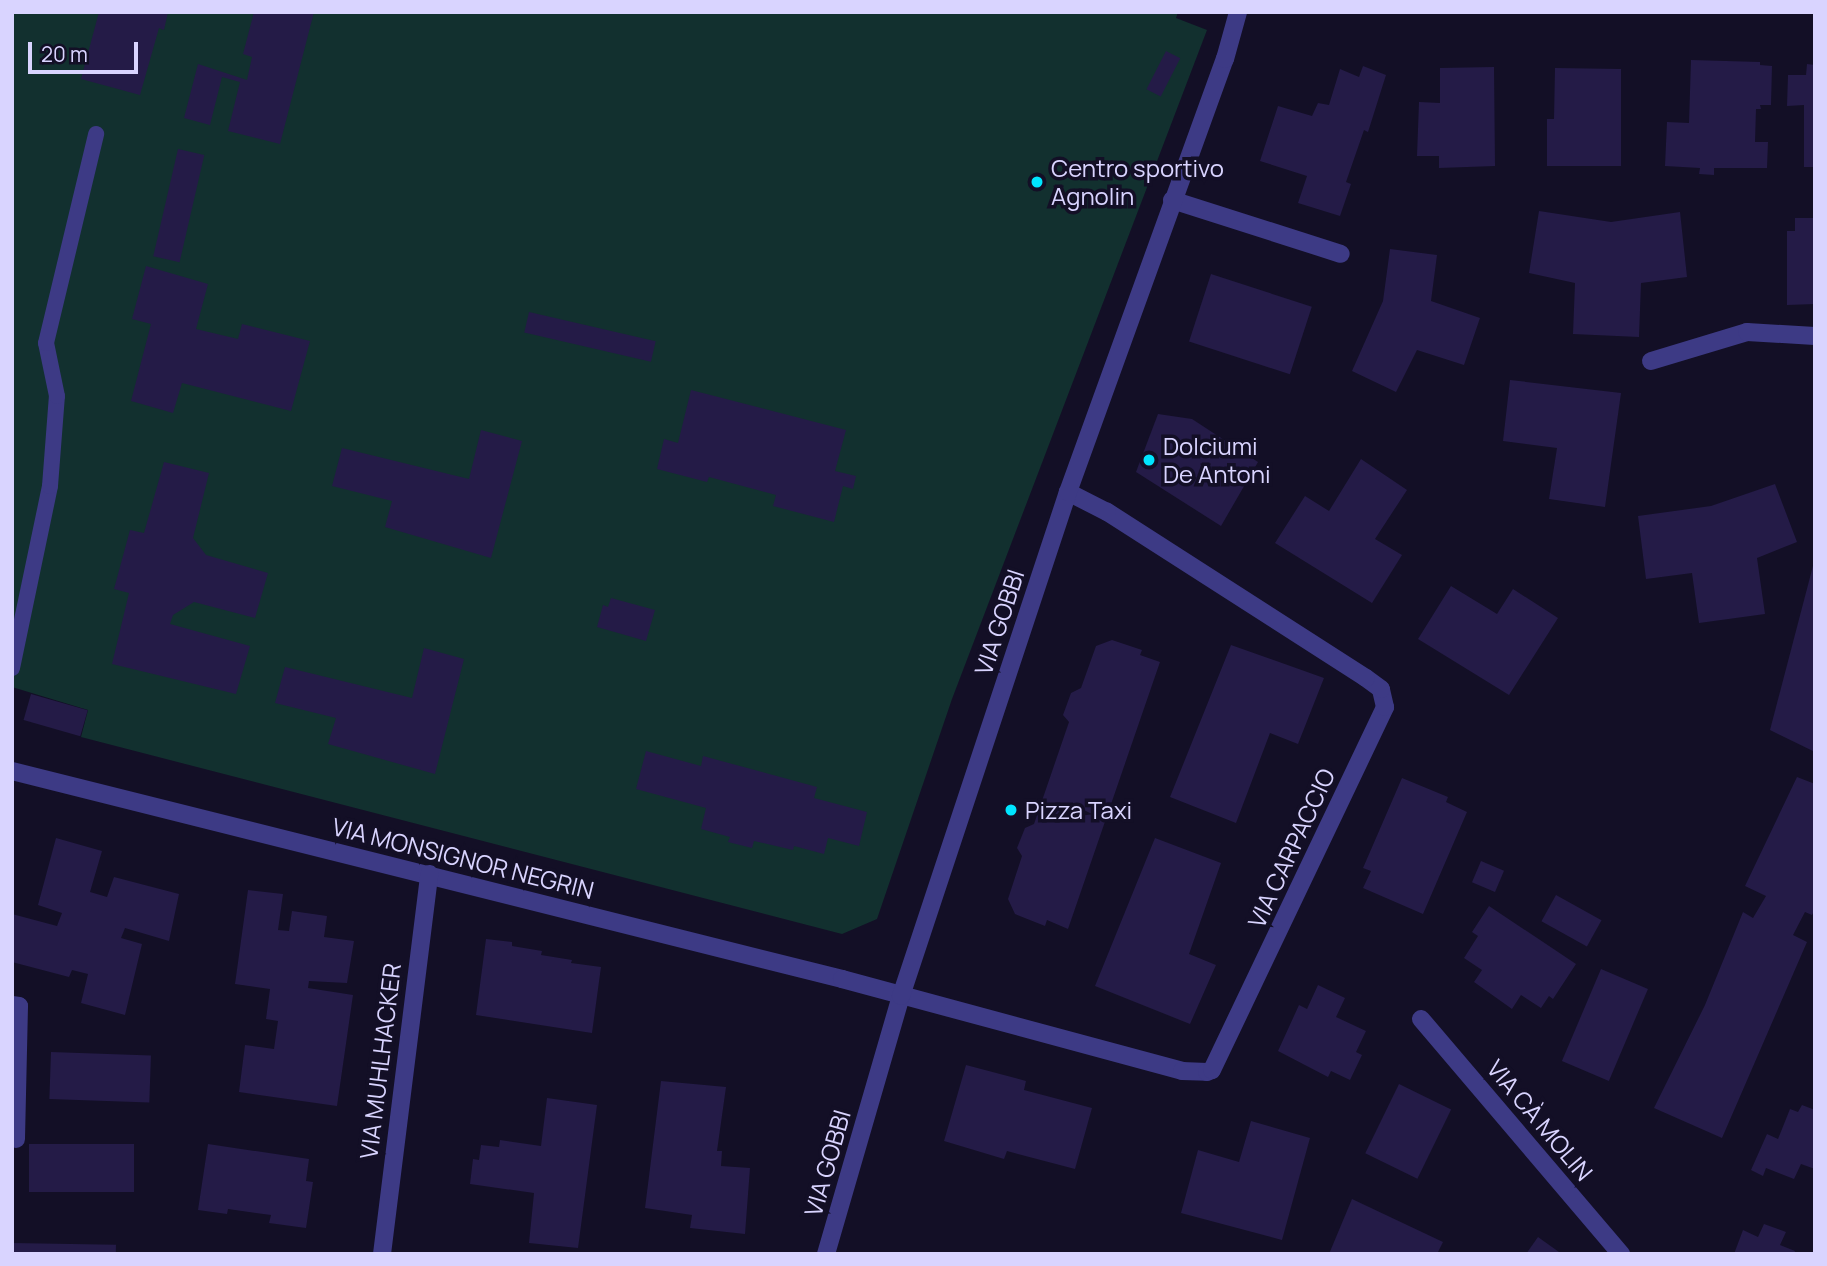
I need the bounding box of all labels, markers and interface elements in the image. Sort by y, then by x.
scale bar [32,28,142,72]
text: 20 m [41,40,88,68]
place label: Centro sportivo Agnolin [1051,154,1224,210]
marker: Centro sportivo Agnolin [1029,174,1045,190]
place label: Dolciumi De Antoni [1163,432,1271,488]
marker: Dolciumi De Antoni [1141,452,1157,468]
street label: VIA GOBBI [968,566,1030,678]
street label: VIA CARPACCIO [1242,764,1340,932]
place label: Pizza Taxi [1025,796,1132,824]
marker: Pizza Taxi [1003,802,1019,818]
street label: VIA MONSIGNOR NEGRIN [329,812,597,904]
street label: VIA MUHLHACKER [354,961,406,1161]
street label: VIA CÀ MOLIN [1481,1054,1599,1186]
street label: VIA GOBBI [798,1106,856,1220]

